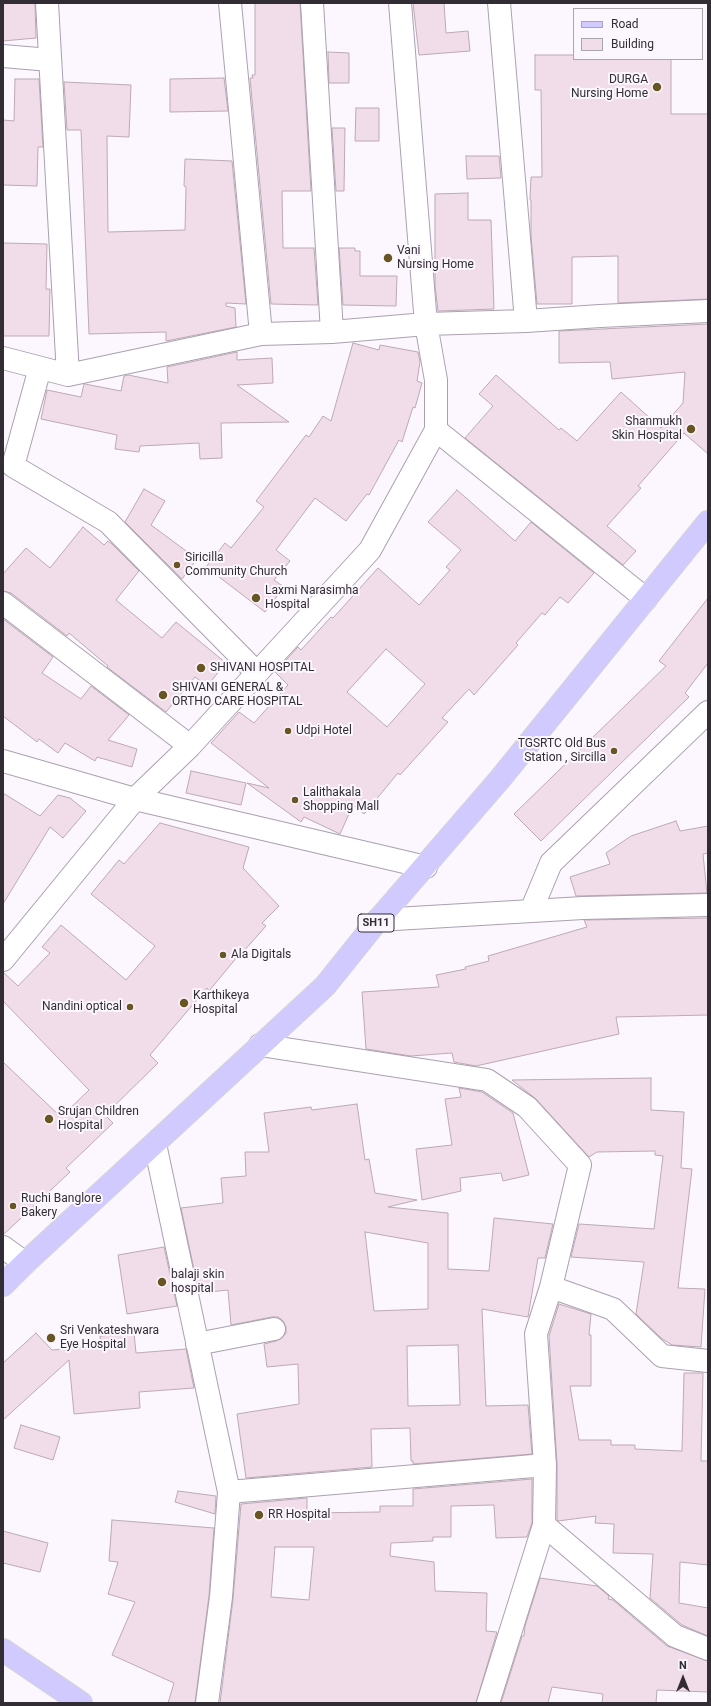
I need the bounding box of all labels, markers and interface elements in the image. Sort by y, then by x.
legend [573,8,703,60]
text: Road [611,17,639,31]
text: Building [611,37,654,51]
place label: DURGA Nursing Home [571,73,648,101]
marker: DURGA Nursing Home [651,81,663,93]
place label: Vani Nursing Home [397,244,474,272]
marker: Vani Nursing Home [382,252,394,264]
place label: Shanmukh Skin Hospital [612,415,682,443]
marker: Shanmukh Skin Hospital [685,423,697,435]
place label: Siricilla Community Church [185,551,287,579]
marker: Siricilla Community Church [172,560,182,570]
place label: Laxmi Narasimha Hospital [265,584,359,612]
marker: Laxmi Narasimha Hospital [250,592,262,604]
place label: SHIVANI HOSPITAL [210,661,314,675]
marker: SHIVANI HOSPITAL [195,662,207,674]
place label: SHIVANI GENERAL & ORTHO CARE HOSPITAL [172,681,303,709]
marker: SHIVANI GENERAL & ORTHO CARE HOSPITAL [157,689,169,701]
place label: Udpi Hotel [296,724,352,738]
marker: Udpi Hotel [283,726,293,736]
place label: TGSRTC Old Bus Station , Sircilla [518,737,606,765]
marker: TGSRTC Old Bus Station , Sircilla [609,746,619,756]
place label: Lalithakala Shopping Mall [303,786,379,814]
marker: Lalithakala Shopping Mall [290,795,300,805]
road number: SH11 [358,914,394,932]
place label: Ala Digitals [231,948,291,962]
marker: Ala Digitals [218,950,228,960]
place label: Karthikeya Hospital [193,989,249,1017]
marker: Karthikeya Hospital [178,997,190,1009]
place label: Nandini optical [42,1000,122,1014]
marker: Nandini optical [125,1002,135,1012]
place label: Srujan Children Hospital [58,1105,139,1133]
marker: Srujan Children Hospital [43,1113,55,1125]
place label: Ruchi Banglore Bakery [21,1192,101,1220]
marker: Ruchi Banglore Bakery [8,1201,18,1211]
place label: balaji skin hospital [171,1268,224,1296]
marker: balaji skin hospital [156,1276,168,1288]
place label: Sri Venkateshwara Eye Hospital [60,1324,159,1352]
marker: Sri Venkateshwara Eye Hospital [45,1332,57,1344]
place label: RR Hospital [268,1508,330,1522]
marker: RR Hospital [253,1509,265,1521]
north arrow [663,1658,703,1698]
text: N [679,1659,687,1672]

